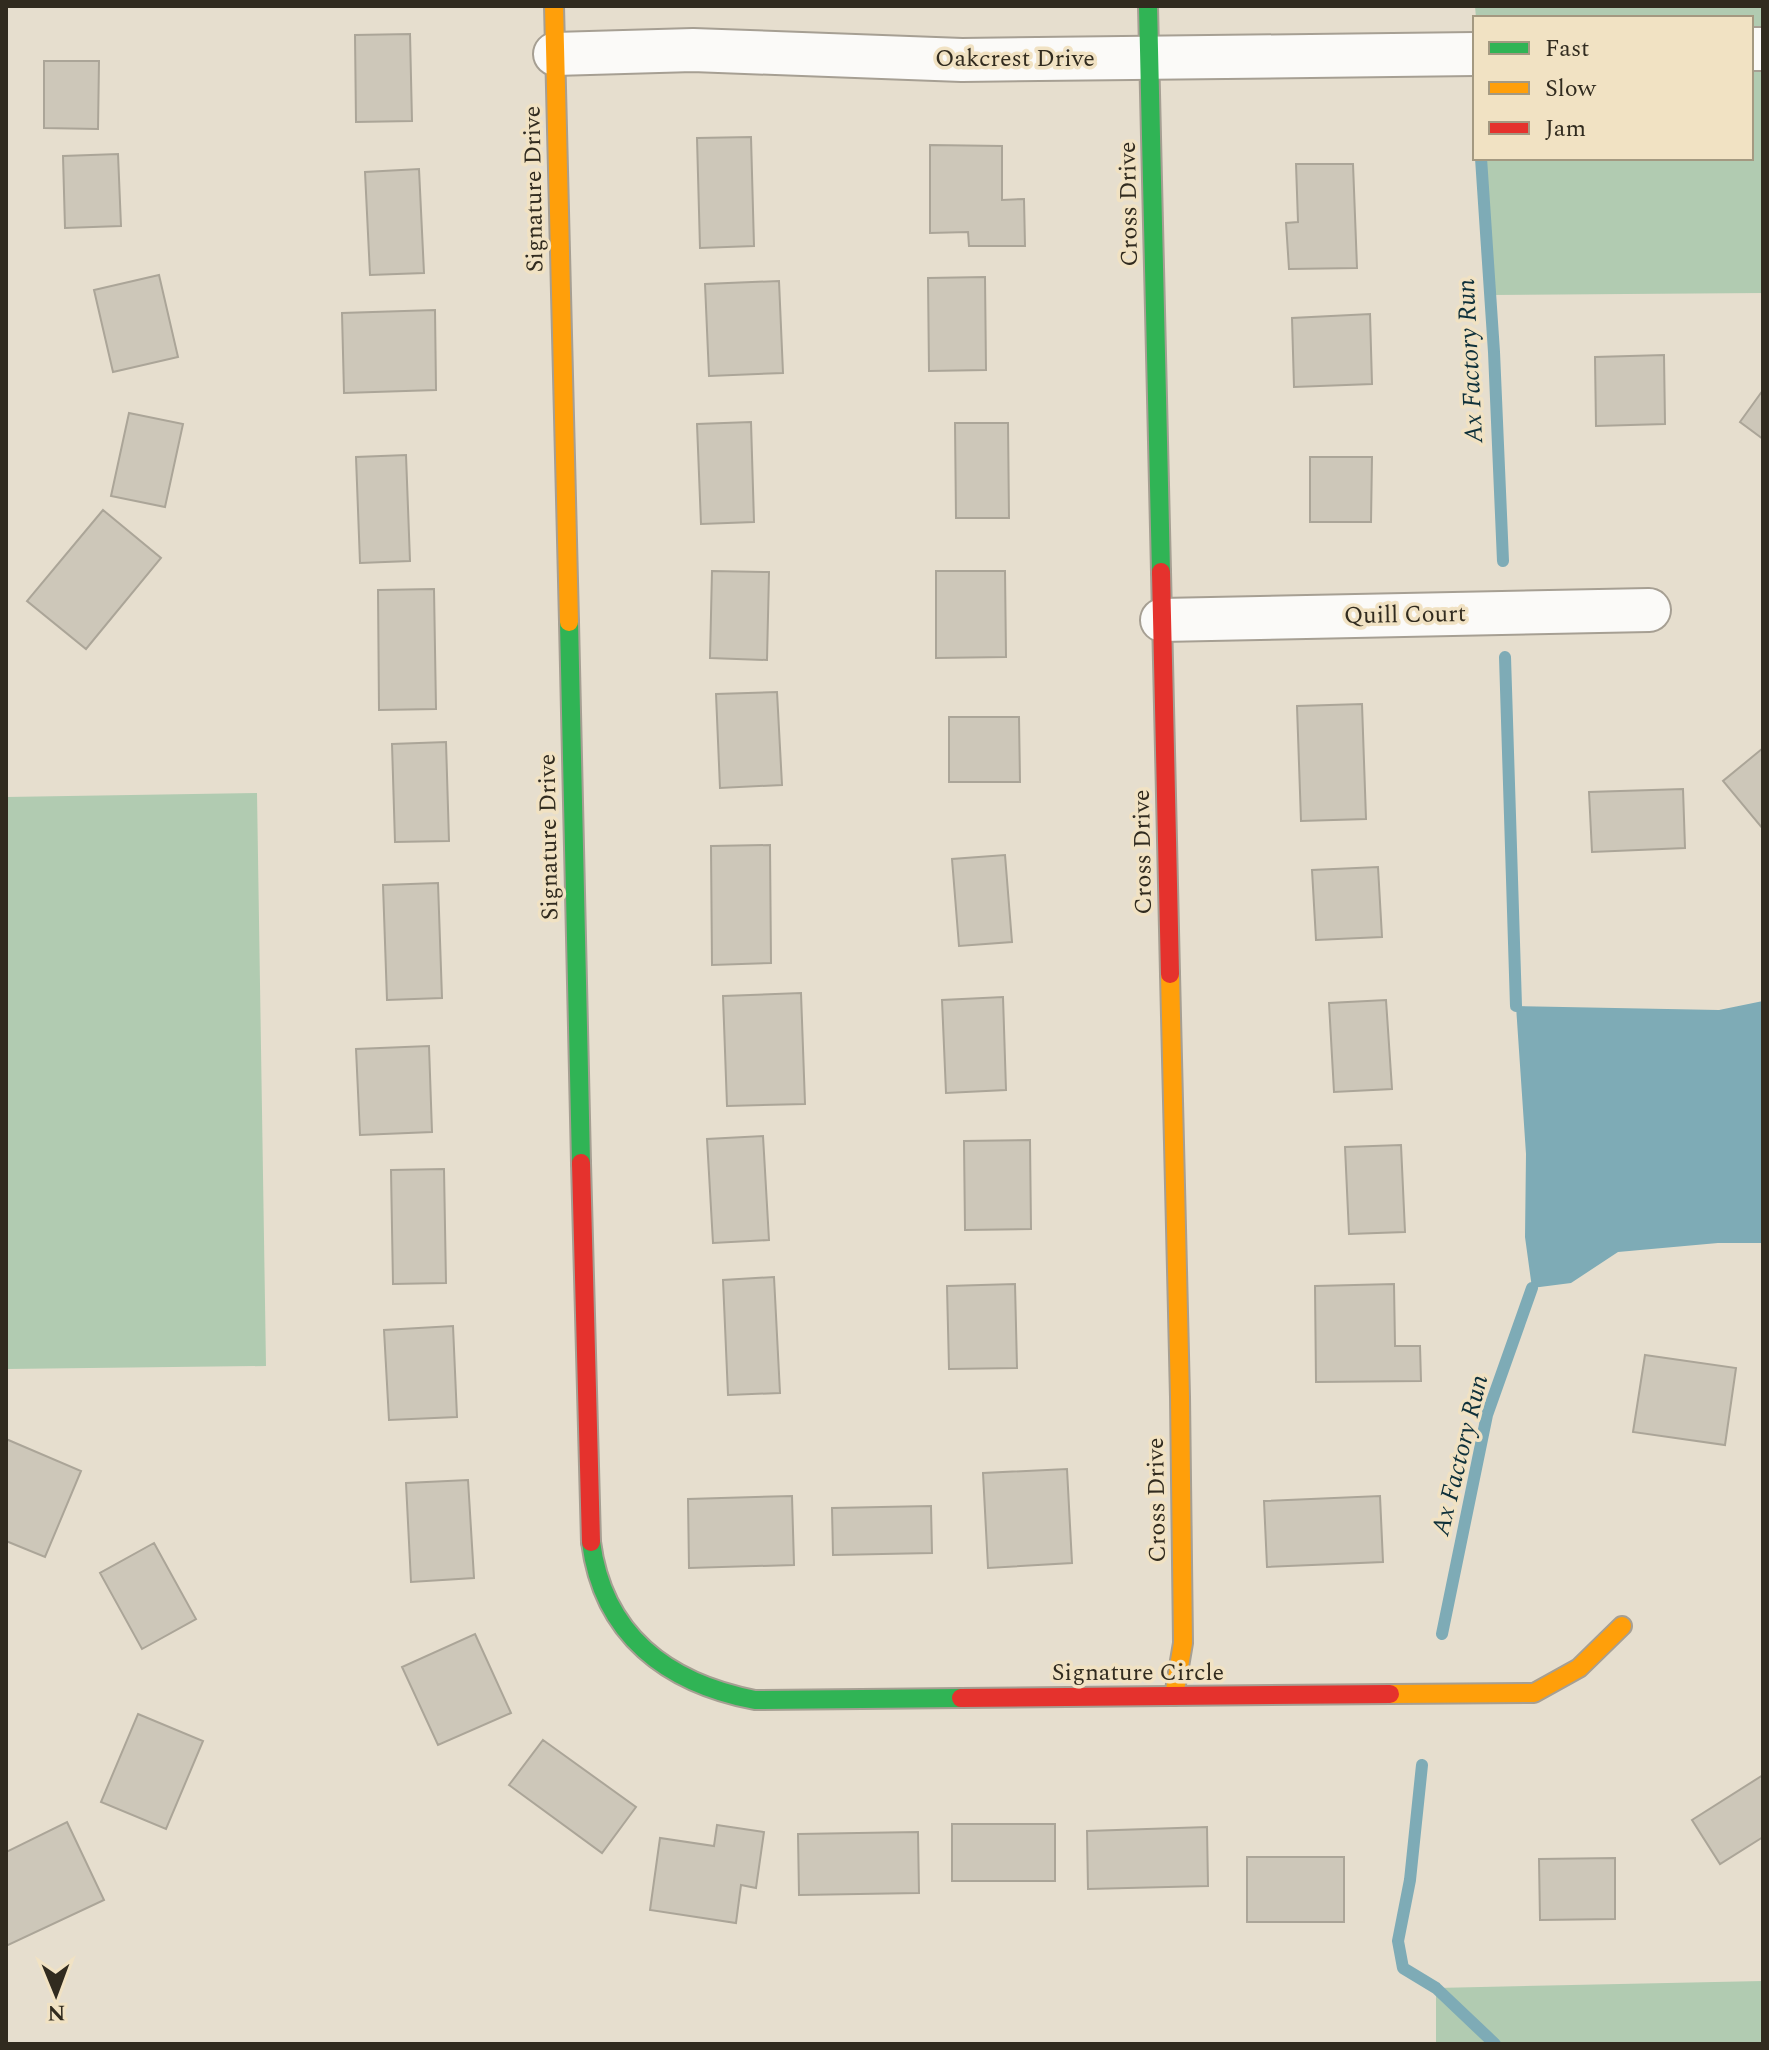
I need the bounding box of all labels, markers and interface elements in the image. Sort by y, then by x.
legend [1473,16,1753,160]
text: Fast [1545,31,1590,67]
street label: Oakcrest Drive [935,41,1095,77]
text: Slow [1545,71,1597,107]
street label: Signature Drive [515,105,553,273]
text: Jam [1545,111,1586,147]
street label: Cross Drive [1110,141,1148,267]
water label: Ax Factory Run [1446,278,1494,445]
street label: Quill Court [1344,596,1466,634]
street label: Signature Drive [530,753,568,921]
street label: Cross Drive [1124,789,1162,915]
water label: Ax Factory Run [1420,1370,1499,1541]
street label: Cross Drive [1138,1437,1176,1563]
street label: Signature Circle [1052,1655,1224,1691]
north arrow [16,1954,96,2034]
text: N [47,1996,66,2029]

